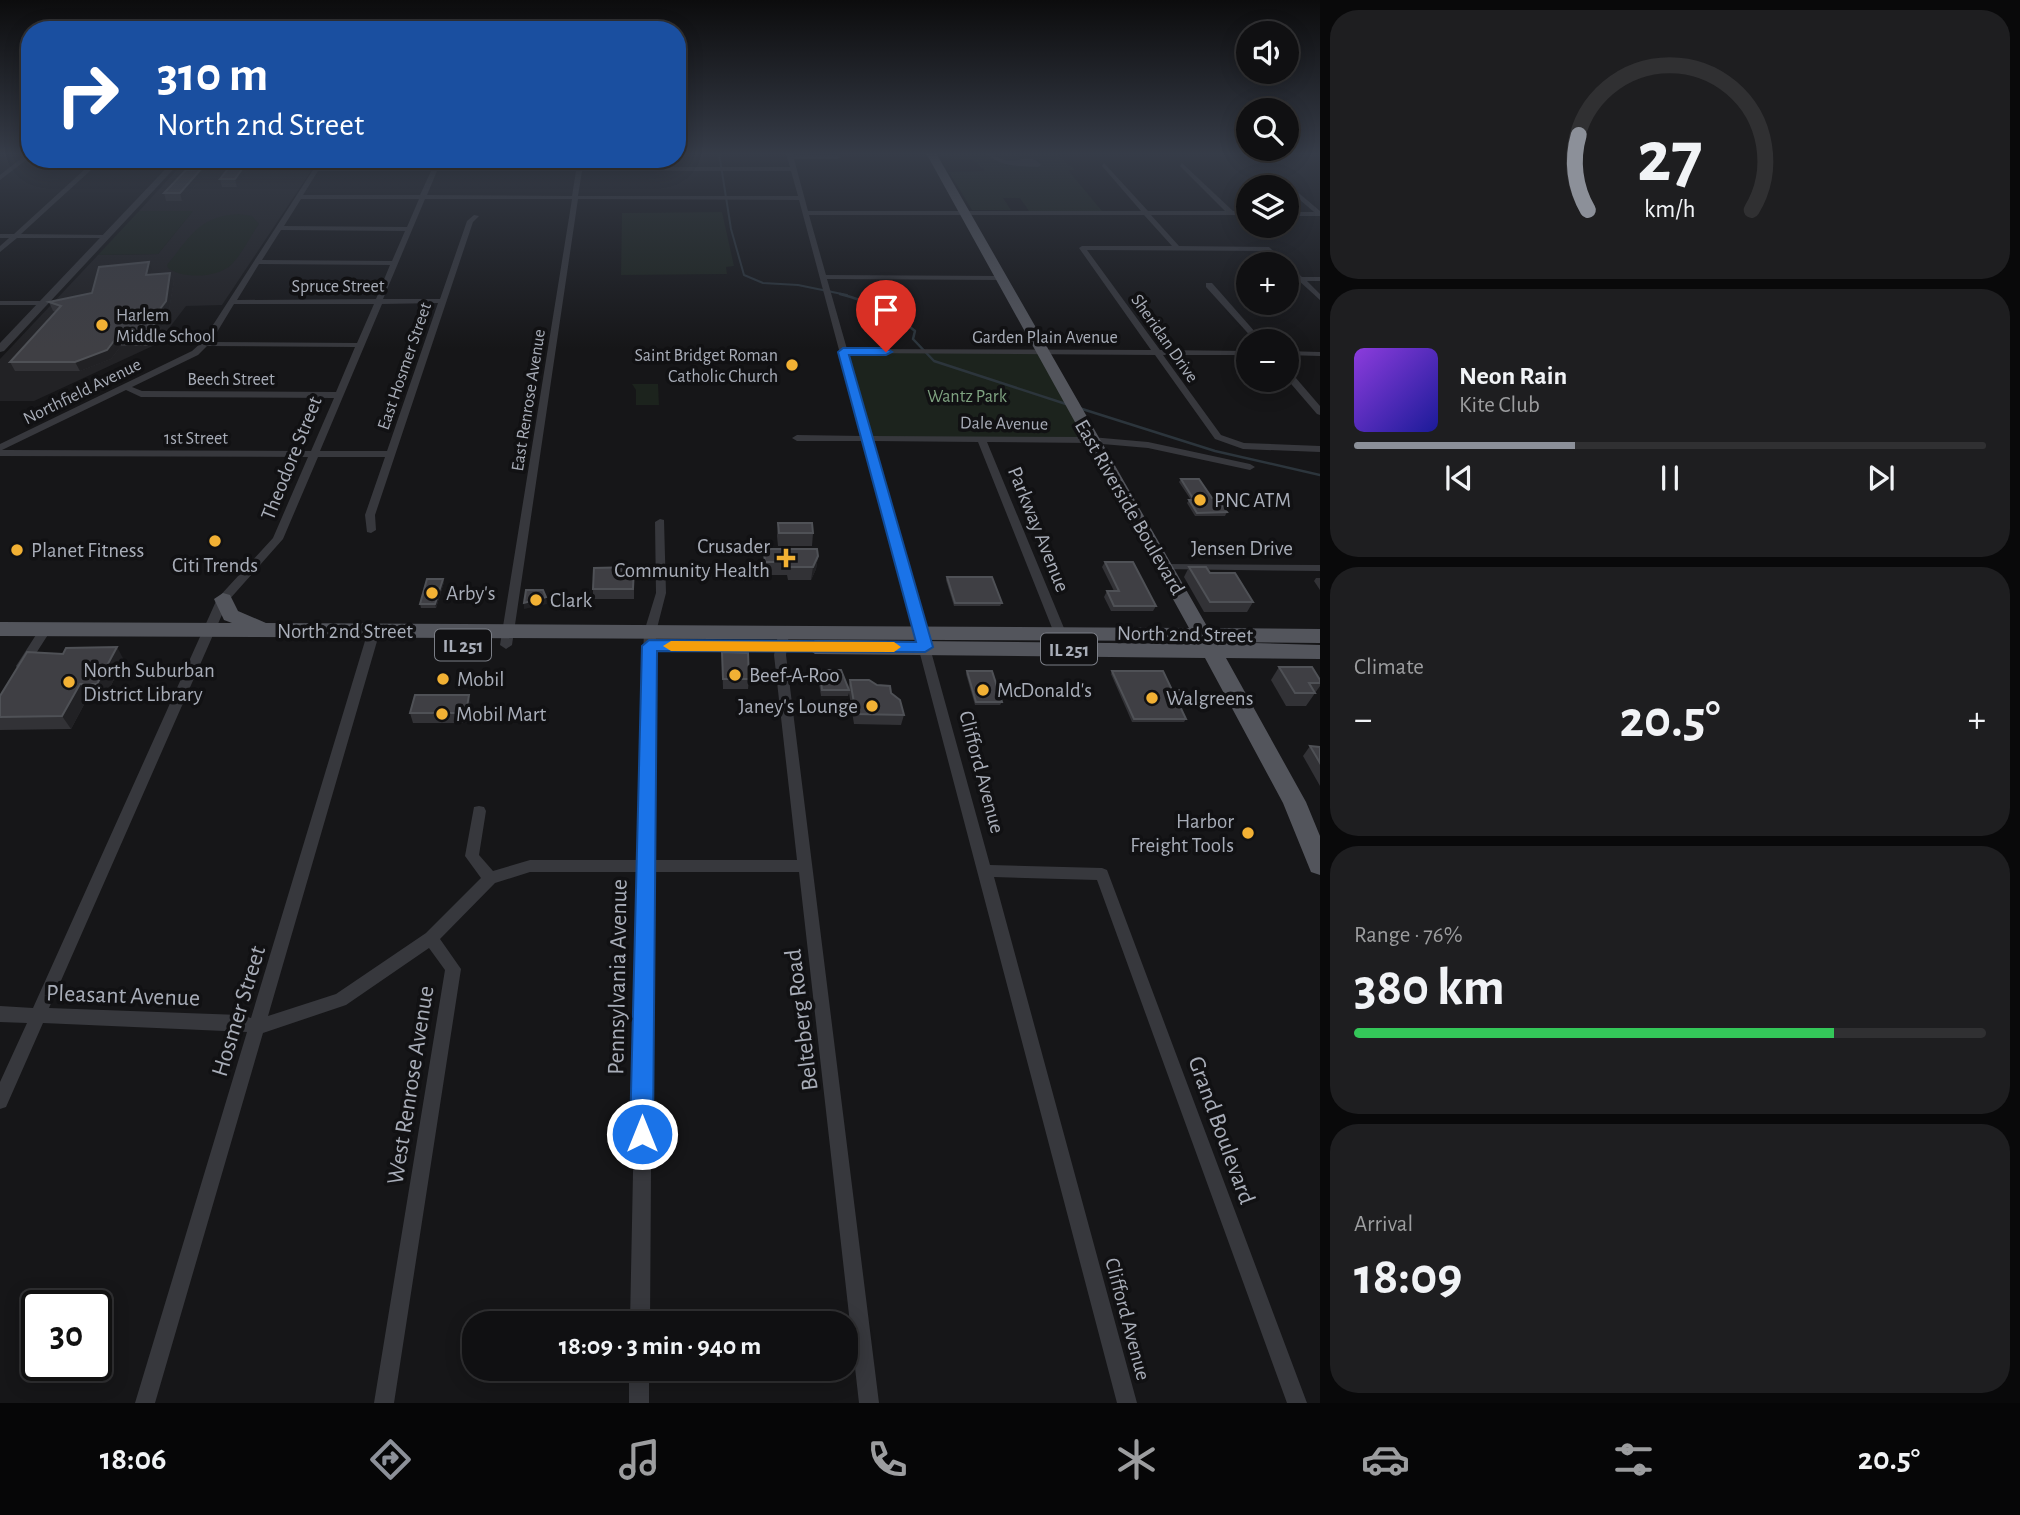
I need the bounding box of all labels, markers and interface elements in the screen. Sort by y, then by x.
map controls [1236,21,1299,392]
button: sound [1236,21,1299,84]
icon: right [42,49,133,140]
text: 310 m [157,51,268,100]
button: search [1236,98,1299,161]
text: North 2nd Street [157,109,364,141]
text: 27 [1637,123,1703,196]
button: layers [1236,175,1299,238]
text: km/h [1644,197,1696,222]
button: + [1236,252,1299,315]
street label: Spruce Street [291,278,385,296]
pin [856,280,916,352]
icon: arrive [867,291,905,329]
street label: Sheridan Drive [1127,291,1201,386]
street label: East Hosmer Street [375,300,435,432]
place label: Harlem Middle School [116,307,215,346]
marker: Harlem Middle School [94,317,110,333]
street label: East Renrose Avenue [509,328,549,473]
street label: Garden Plain Avenue [972,329,1118,347]
button: − [1236,329,1299,392]
place label: Saint Bridget Roman Catholic Church [635,347,778,386]
street label: Northfield Avenue [21,356,144,428]
marker: Saint Bridget Roman Catholic Church [784,357,800,373]
text: Neon Rain [1459,363,1567,389]
street label: Beech Street [187,371,275,389]
park label: Wantz Park [927,388,1008,406]
street label: Theodore Street [257,393,326,523]
text: Kite Club [1459,394,1540,417]
street label: Dale Avenue [960,414,1048,434]
street label: East Riverside Boulevard [1071,416,1188,599]
street label: 1st Street [164,430,228,448]
icon: previous [1440,459,1478,497]
icon: pause [1651,459,1689,497]
icon: next [1862,459,1900,497]
street label: Parkway Avenue [1004,464,1073,595]
place label: PNC ATM [1214,490,1291,511]
marker: PNC ATM [1192,492,1208,508]
marker: Citi Trends [207,533,223,549]
place label: Crusader Community Health [614,536,770,581]
street label: Jensen Drive [1191,538,1293,559]
place label: Planet Fitness [31,540,144,561]
marker: Planet Fitness [9,542,25,558]
marker: Crusader Community Health [776,548,796,568]
place label: Citi Trends [172,555,258,576]
place label: Arby's [446,583,495,604]
marker: Arby's [424,585,440,601]
place label: Clark [550,590,592,611]
marker: Clark [528,592,544,608]
street label: North 2nd Street [277,621,413,642]
street label: North 2nd Street [1117,623,1253,646]
road number: IL 251 [435,630,491,660]
road number: IL 251 [1041,634,1097,664]
text: Climate [1354,656,1424,679]
place label: North Suburban District Library [83,660,215,705]
place label: Beef-A-Roo [749,665,840,686]
marker: Beef-A-Roo [727,667,743,683]
place label: Mobil [457,669,505,690]
marker: Mobil [435,671,451,687]
marker: North Suburban District Library [61,674,77,690]
place label: McDonald's [997,680,1092,701]
marker: McDonald's [975,682,991,698]
place label: Walgreens [1166,688,1253,709]
marker: Walgreens [1144,690,1160,706]
text: 20.5° [1619,694,1721,746]
place label: Janey's Lounge [738,696,858,717]
marker: Janey's Lounge [864,698,880,714]
text: − [1354,701,1372,739]
text: + [1968,701,1986,739]
place label: Mobil Mart [456,704,547,725]
marker: Mobil Mart [434,706,450,722]
street label: Clifford Avenue [955,709,1008,836]
place label: Harbor Freight Tools [1130,811,1234,856]
marker: Harbor Freight Tools [1240,825,1256,841]
street label: Pennsylvania Avenue [604,879,632,1075]
text: Range · 76% [1354,924,1463,947]
street label: Hosmer Street [208,943,270,1079]
street label: Belteberg Road [781,948,823,1092]
text: 380 km [1354,962,1505,1014]
street label: Pleasant Avenue [45,981,200,1011]
street label: West Renrose Avenue [383,984,439,1186]
street label: Grand Boulevard [1183,1053,1259,1208]
position arrow [605,1097,679,1171]
text: Arrival [1354,1213,1413,1236]
text: 18:09 [1354,1251,1462,1303]
street label: Clifford Avenue [1101,1256,1154,1383]
speed limit sign: 30 [21,1290,112,1381]
text: 18:09 · 3 min · 940 m [559,1333,761,1359]
icon: directions [366,1435,415,1484]
icon: music [615,1435,664,1484]
icon: phone [863,1435,912,1484]
icon: climate [1112,1435,1161,1484]
icon: car [1361,1435,1410,1484]
icon: filters [1609,1435,1658,1484]
text: 18:06 [100,1443,167,1475]
text: 20.5° [1858,1443,1920,1475]

